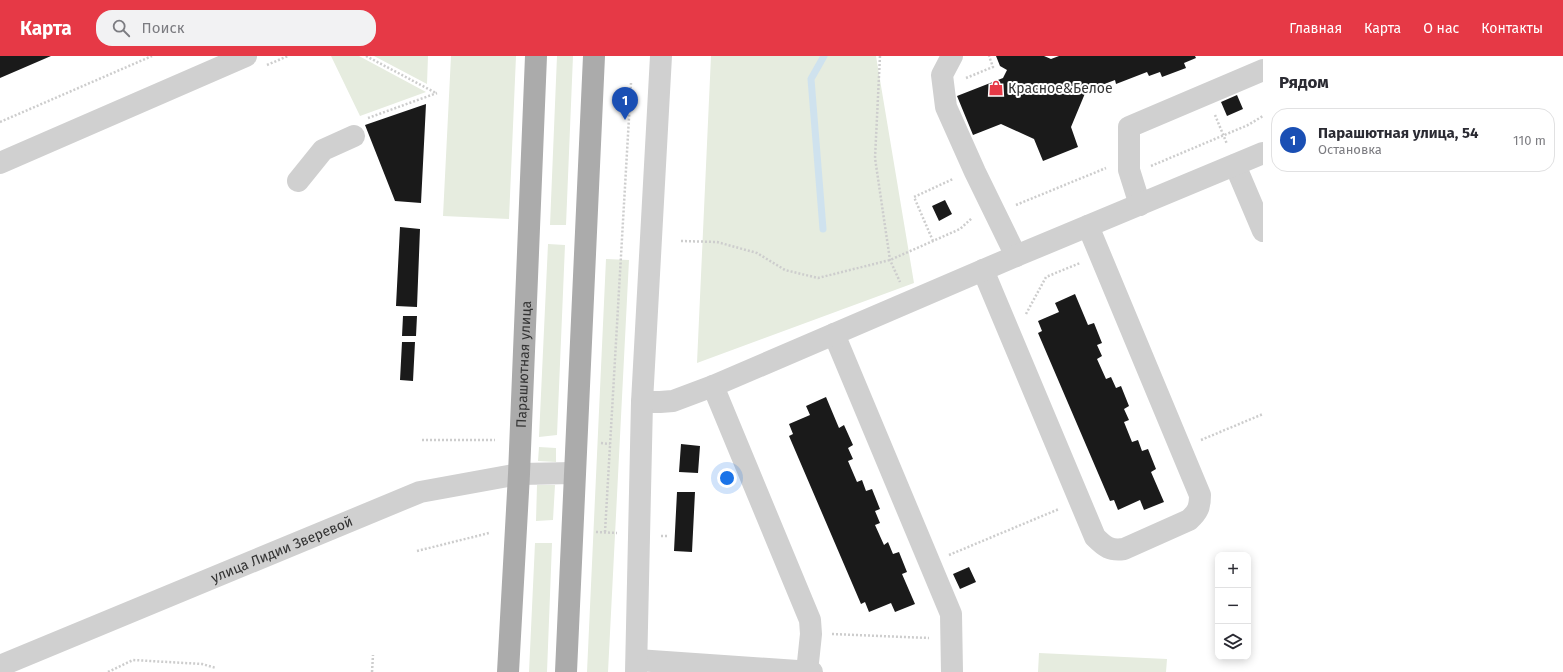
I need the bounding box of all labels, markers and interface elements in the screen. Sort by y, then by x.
search box [96,10,376,46]
text: Карта [20,17,72,40]
icon: search [110,17,132,39]
text: Поиск [142,19,184,37]
text: Главная [1289,20,1342,37]
text: Карта [1364,20,1401,37]
text: О нас [1423,20,1459,37]
text: Контакты [1481,20,1543,37]
text: Рядом [1279,72,1329,93]
shop icon: Красное&Белое [987,79,1005,97]
place label: Красное&Белое [1008,80,1113,97]
pin: 1 [612,87,638,120]
text: Парашютная улица, 54 [1318,124,1478,142]
text: 1 [1290,133,1296,148]
text: 110 m [1513,133,1546,148]
text: Остановка [1318,142,1382,157]
street label: Парашютная улица [513,300,535,428]
your location [717,468,737,488]
street label: улица Лидии Зверевой [209,513,355,587]
map controls [1215,552,1251,660]
button: + [1215,552,1251,588]
button: − [1215,588,1251,624]
button: layers [1215,624,1251,660]

